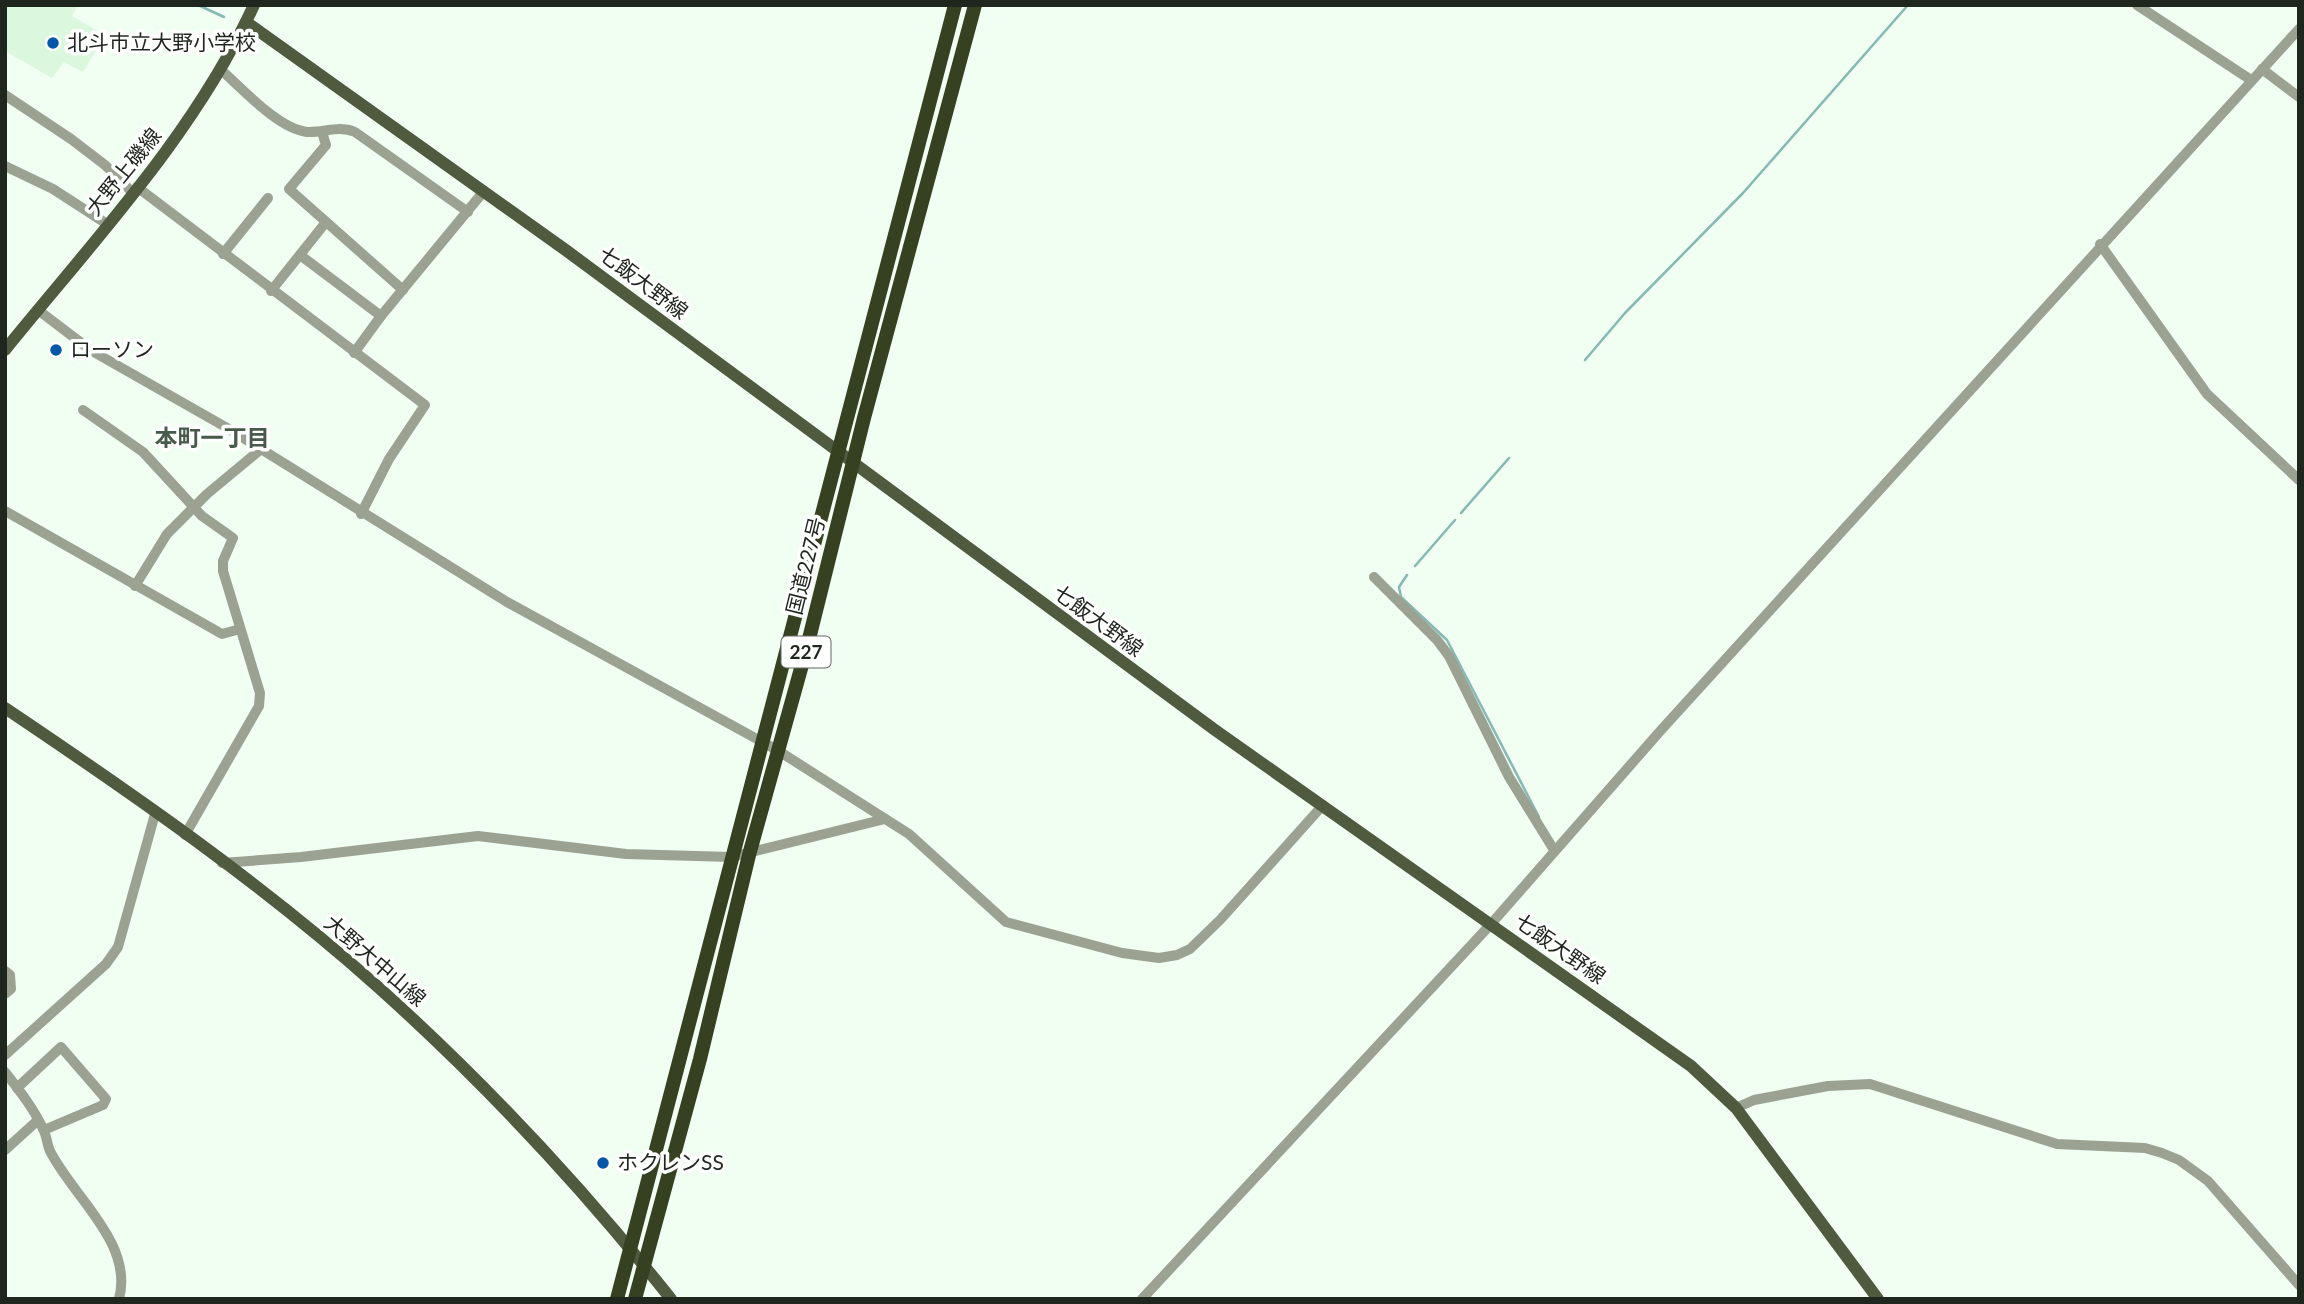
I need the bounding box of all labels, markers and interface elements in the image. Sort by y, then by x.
place label: 北斗市立大野小学校 [67,29,256,54]
marker: 北斗市立大野小学校 [45,35,61,51]
street label: 大野上磯線 [80,122,166,220]
street label: 七飯大野線 [594,240,693,323]
place label: ローソン [70,336,154,361]
marker: ローソン [48,342,64,358]
district label: 本町一丁目 [155,423,270,451]
street label: 国道227号 [780,514,829,617]
street label: 七飯大野線 [1049,579,1149,661]
road number: 227 [782,636,830,667]
street label: 七飯大野線 [1511,907,1611,988]
street label: 大野大中山線 [320,909,432,1011]
place label: ホクレンSS [617,1149,724,1174]
marker: ホクレンSS [595,1155,611,1171]

